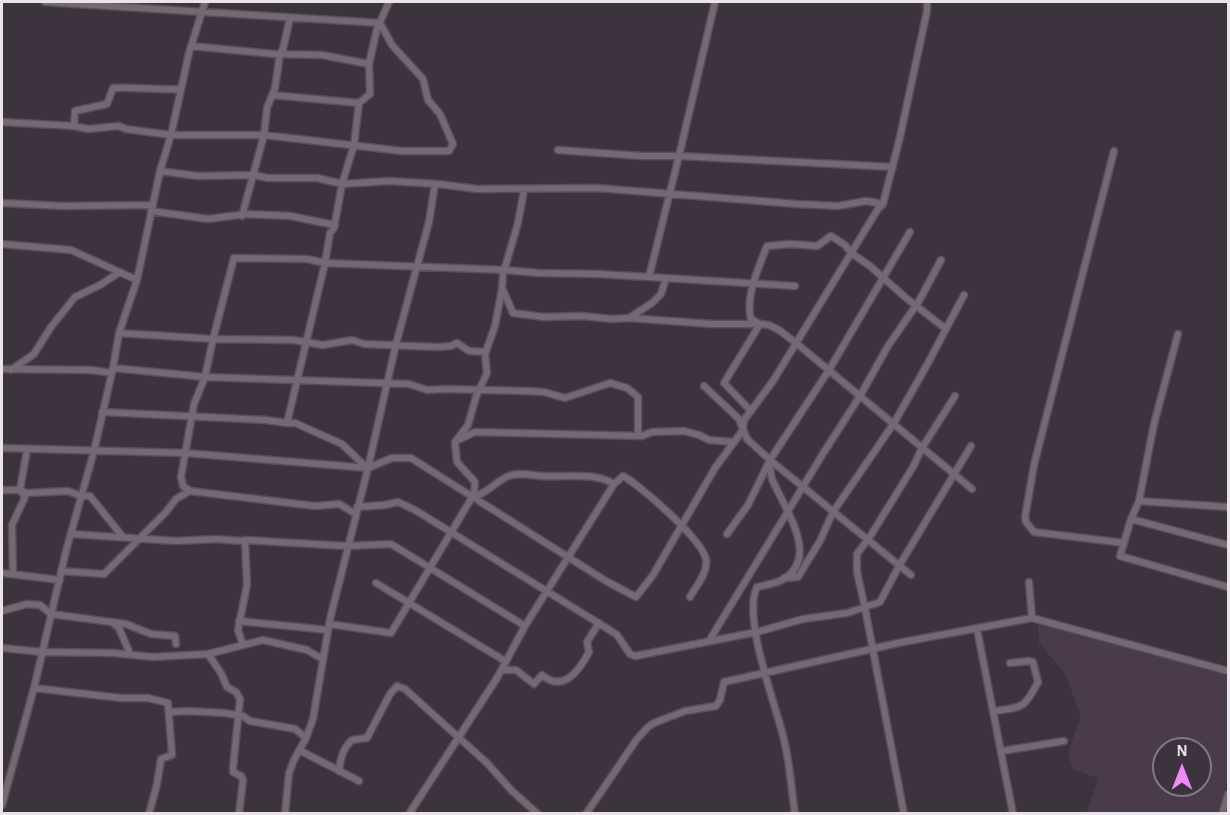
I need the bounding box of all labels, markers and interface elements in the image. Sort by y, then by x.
north arrow [1152,737,1212,797]
text: N [1176,743,1188,759]

